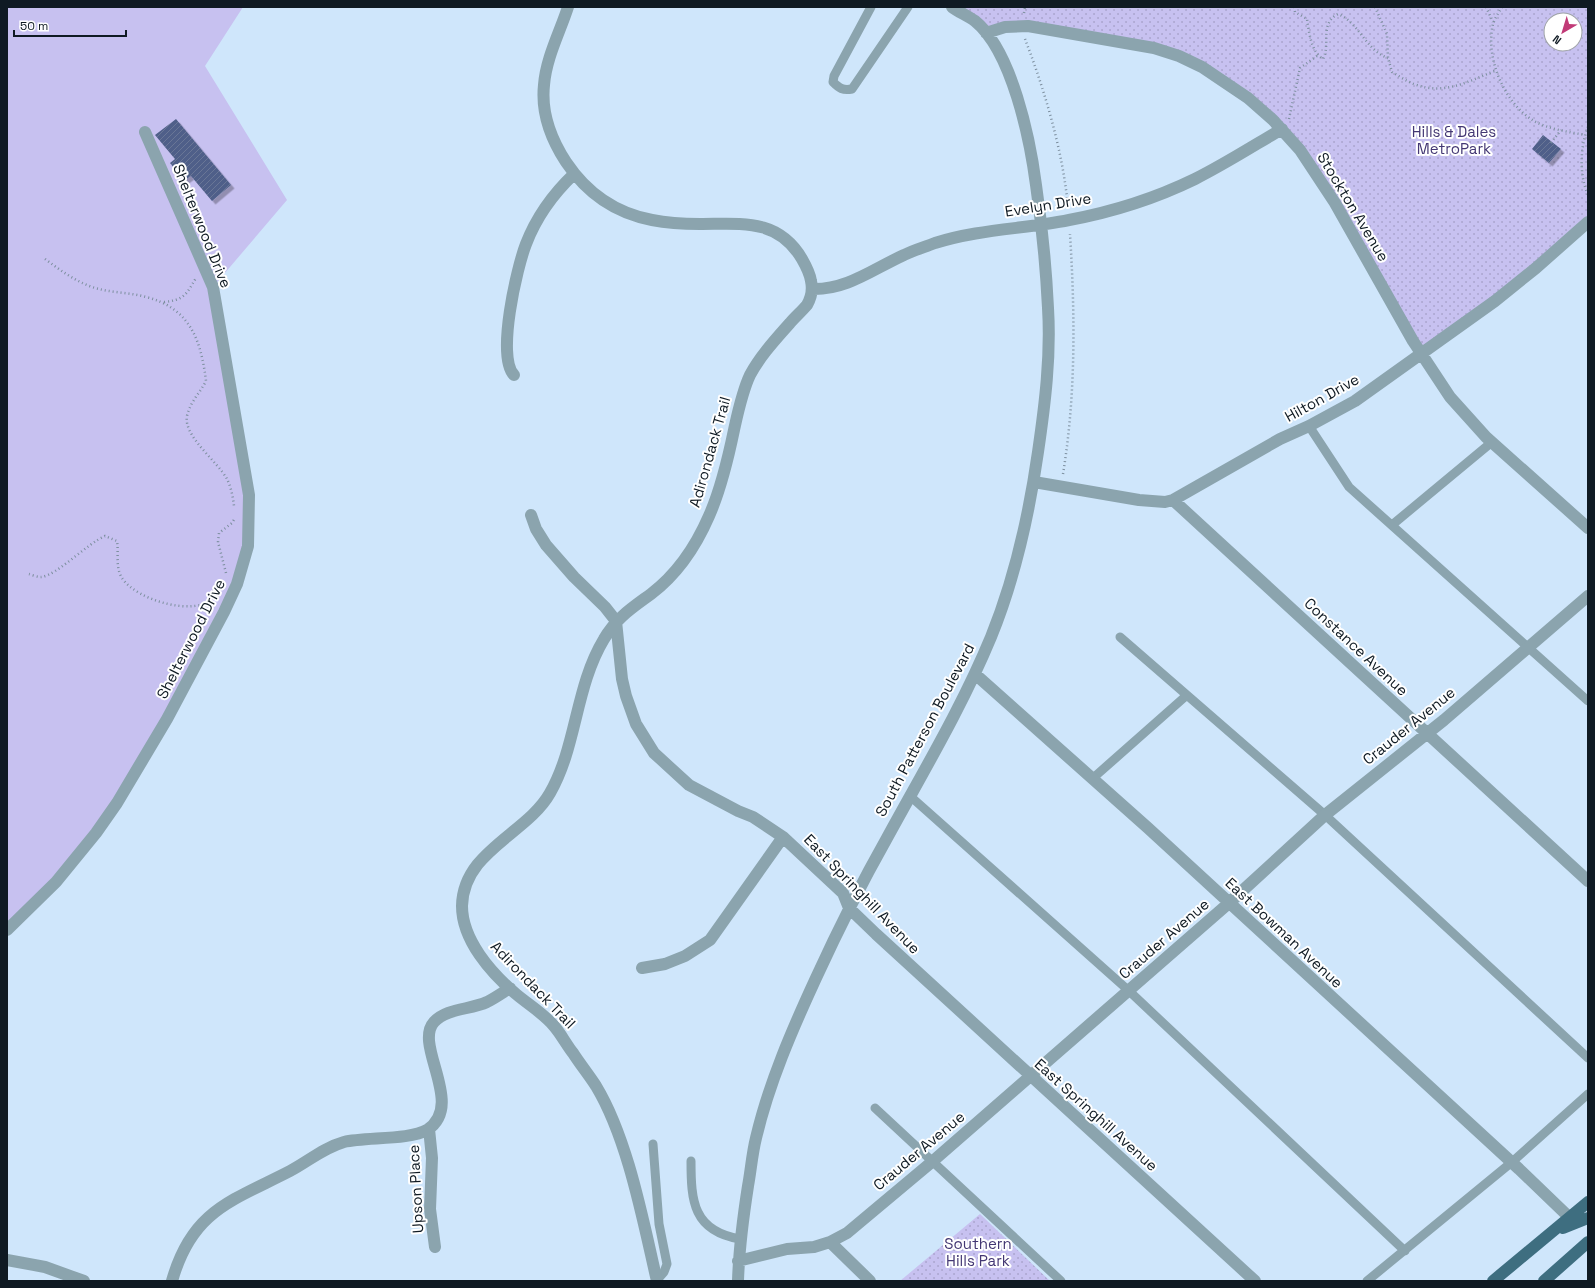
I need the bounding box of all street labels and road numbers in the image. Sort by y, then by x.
street label: Stockton Avenue [1313,149,1394,265]
street label: Shelterwood Drive [169,161,236,291]
street label: Evelyn Drive [1003,188,1092,221]
street label: Hilton Drive [1281,369,1362,426]
street label: Adirondack Trail [685,394,734,509]
street label: Shelterwood Drive [152,576,229,702]
street label: Constance Avenue [1300,594,1412,700]
street label: South Patterson Boulevard [871,640,978,820]
street label: Crauder Avenue [1359,682,1459,769]
street label: East Springhill Avenue [800,830,925,958]
street label: East Bowman Avenue [1222,873,1347,992]
street label: Crauder Avenue [1115,894,1213,983]
street label: Adirondack Trail [487,937,580,1032]
street label: East Springhill Avenue [1031,1054,1162,1175]
street label: Crauder Avenue [869,1107,968,1194]
street label: Upson Place [404,1144,427,1234]

